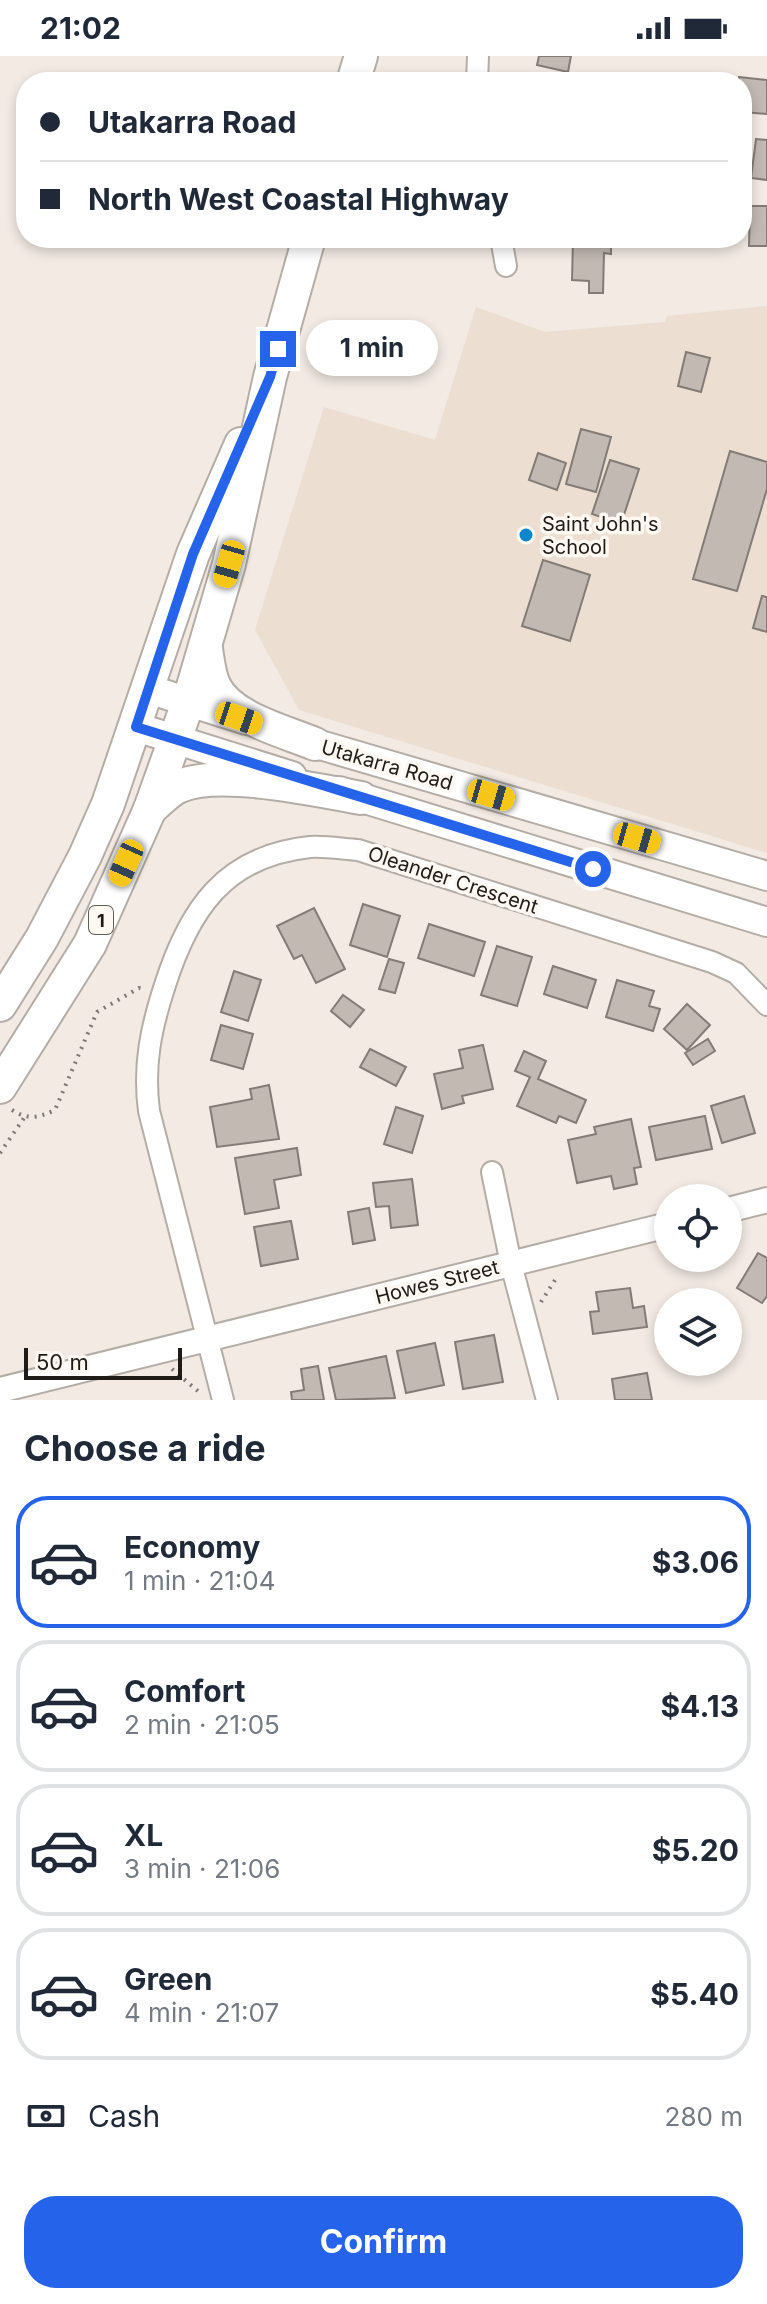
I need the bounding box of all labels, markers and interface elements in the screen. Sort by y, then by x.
text: 21:02 [40,10,121,46]
text: Utakarra Road [88,104,296,140]
text: North West Coastal Highway [88,181,509,217]
callout: 1 min [306,321,438,377]
route end [260,331,296,367]
text: 1 min [340,332,404,363]
place label: Saint John's School [542,512,659,559]
marker: Saint John's School [517,526,535,544]
car [211,538,247,590]
car [212,699,266,737]
street label: Utakarra Road [319,735,455,795]
car [465,777,517,813]
car [611,820,663,856]
car [105,836,147,890]
street label: Oleander Crescent [365,841,542,919]
route start [575,851,611,887]
road number: 1 [89,906,113,934]
map controls [654,1184,742,1376]
button: locate [654,1184,742,1272]
street label: Howes Street [373,1255,502,1309]
button: layers [654,1288,742,1376]
scale bar [24,1344,182,1380]
text: 50 m [36,1349,89,1375]
text: Choose a ride [24,1426,266,1470]
icon: car [28,1526,100,1598]
text: Economy [124,1529,260,1565]
text: $3.06 [652,1544,739,1580]
text: 1 min · 21:04 [124,1565,276,1596]
icon: car [28,1670,100,1742]
text: Comfort [124,1673,245,1709]
text: $4.13 [660,1688,739,1724]
text: 2 min · 21:05 [124,1709,280,1740]
icon: car [28,1814,100,1886]
text: XL [124,1817,163,1853]
text: $5.20 [652,1832,739,1868]
text: 3 min · 21:06 [124,1853,280,1884]
icon: car [28,1958,100,2030]
text: Green [124,1961,212,1997]
text: $5.40 [650,1976,739,2012]
text: 4 min · 21:07 [124,1997,279,2028]
icon: cash [24,2094,68,2138]
text: Cash [88,2098,160,2134]
text: 280 m [665,2101,743,2132]
button: Confirm [24,2196,743,2288]

